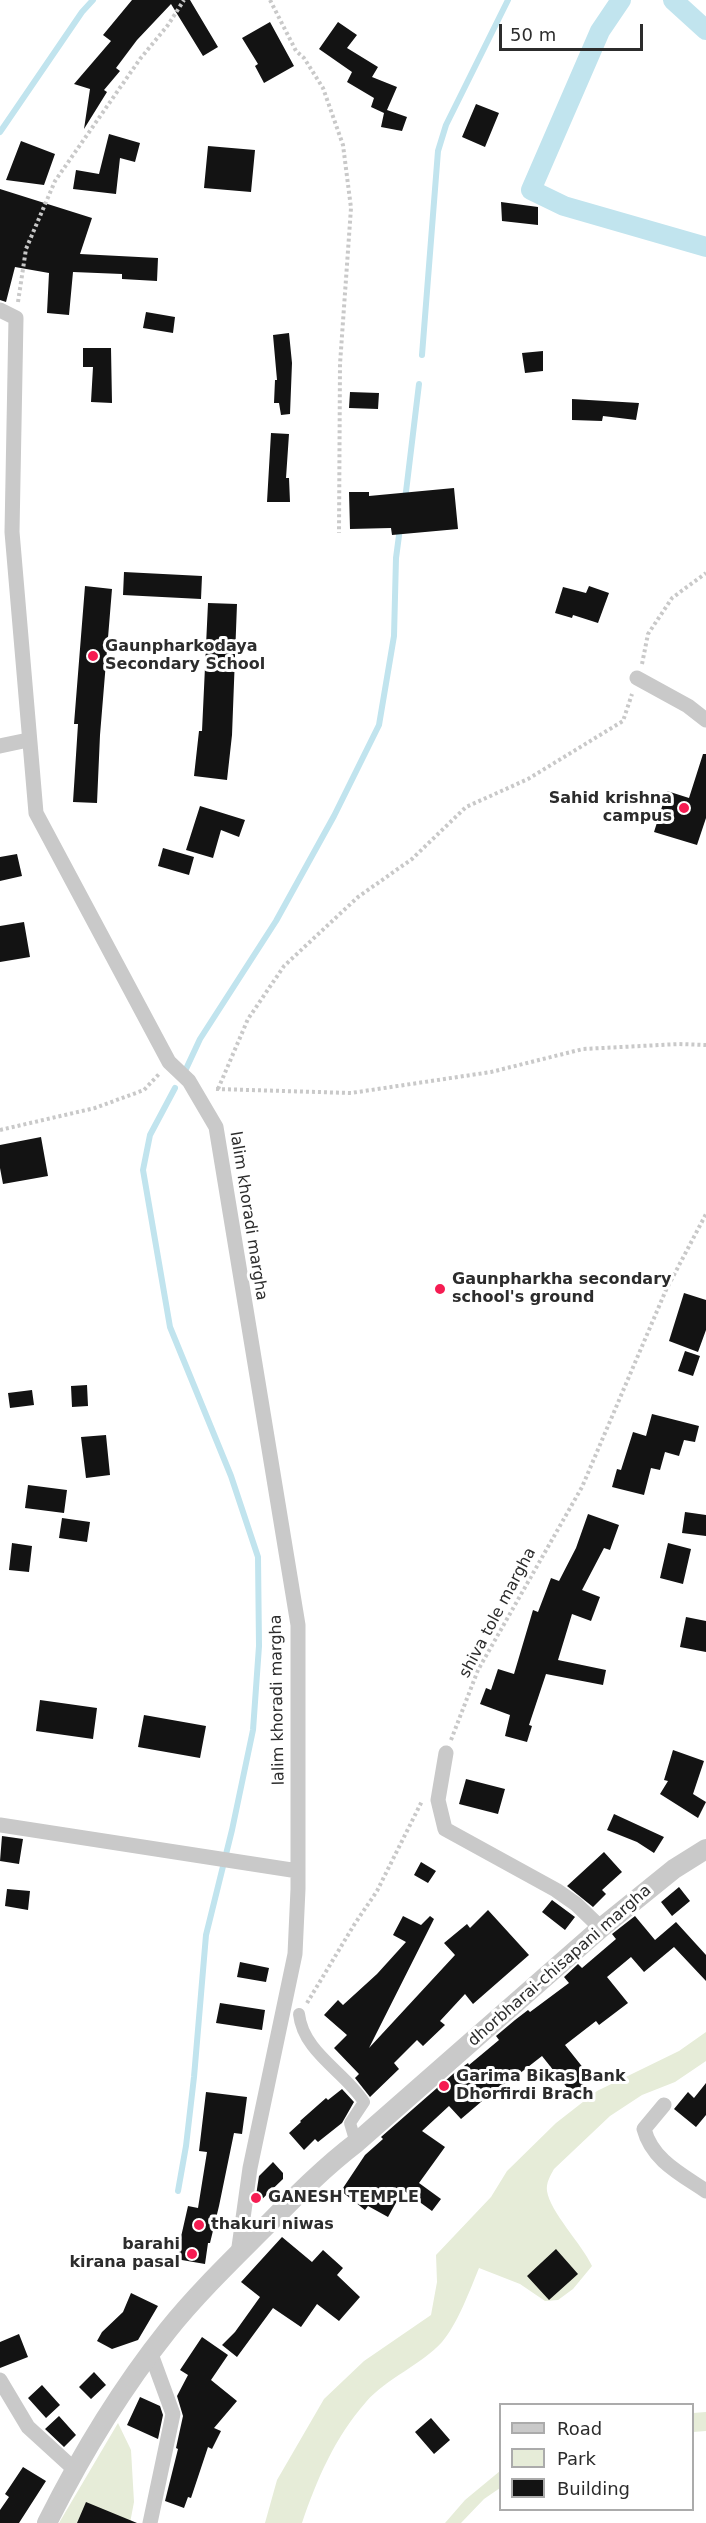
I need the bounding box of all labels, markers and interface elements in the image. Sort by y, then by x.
scale bar [502,12,646,50]
text: 50 m [510,24,556,45]
place label: Gaunpharkodaya Secondary School [105,637,265,675]
marker: Gaunpharkodaya Secondary School [86,649,100,663]
place label: Sahid krishna campus [549,789,672,827]
marker: Sahid krishna campus [677,801,691,815]
street label: lalim khoradi margha [225,1130,271,1302]
place label: Gaunpharkha secondary school's ground [452,1270,671,1308]
marker: Gaunpharkha secondary school's ground [433,1282,447,1296]
street label: shiva tole margha [456,1545,540,1681]
street label: lalim khoradi margha [267,1614,289,1786]
street label: dhorbharai-chisapani margha [465,1881,655,2051]
place label: Garima Bikas Bank Dhorfirdi Brach [456,2067,626,2105]
marker: Garima Bikas Bank Dhorfirdi Brach [437,2079,451,2093]
place label: GANESH TEMPLE [268,2188,419,2208]
marker: GANESH TEMPLE [249,2191,263,2205]
place label: thakuri niwas [211,2215,334,2235]
marker: thakuri niwas [192,2218,206,2232]
place label: barahi kirana pasal [69,2235,180,2273]
marker: barahi kirana pasal [185,2247,199,2261]
legend [499,2403,694,2511]
text: Road [557,2418,602,2439]
text: Park [557,2448,596,2469]
text: Building [557,2478,630,2499]

